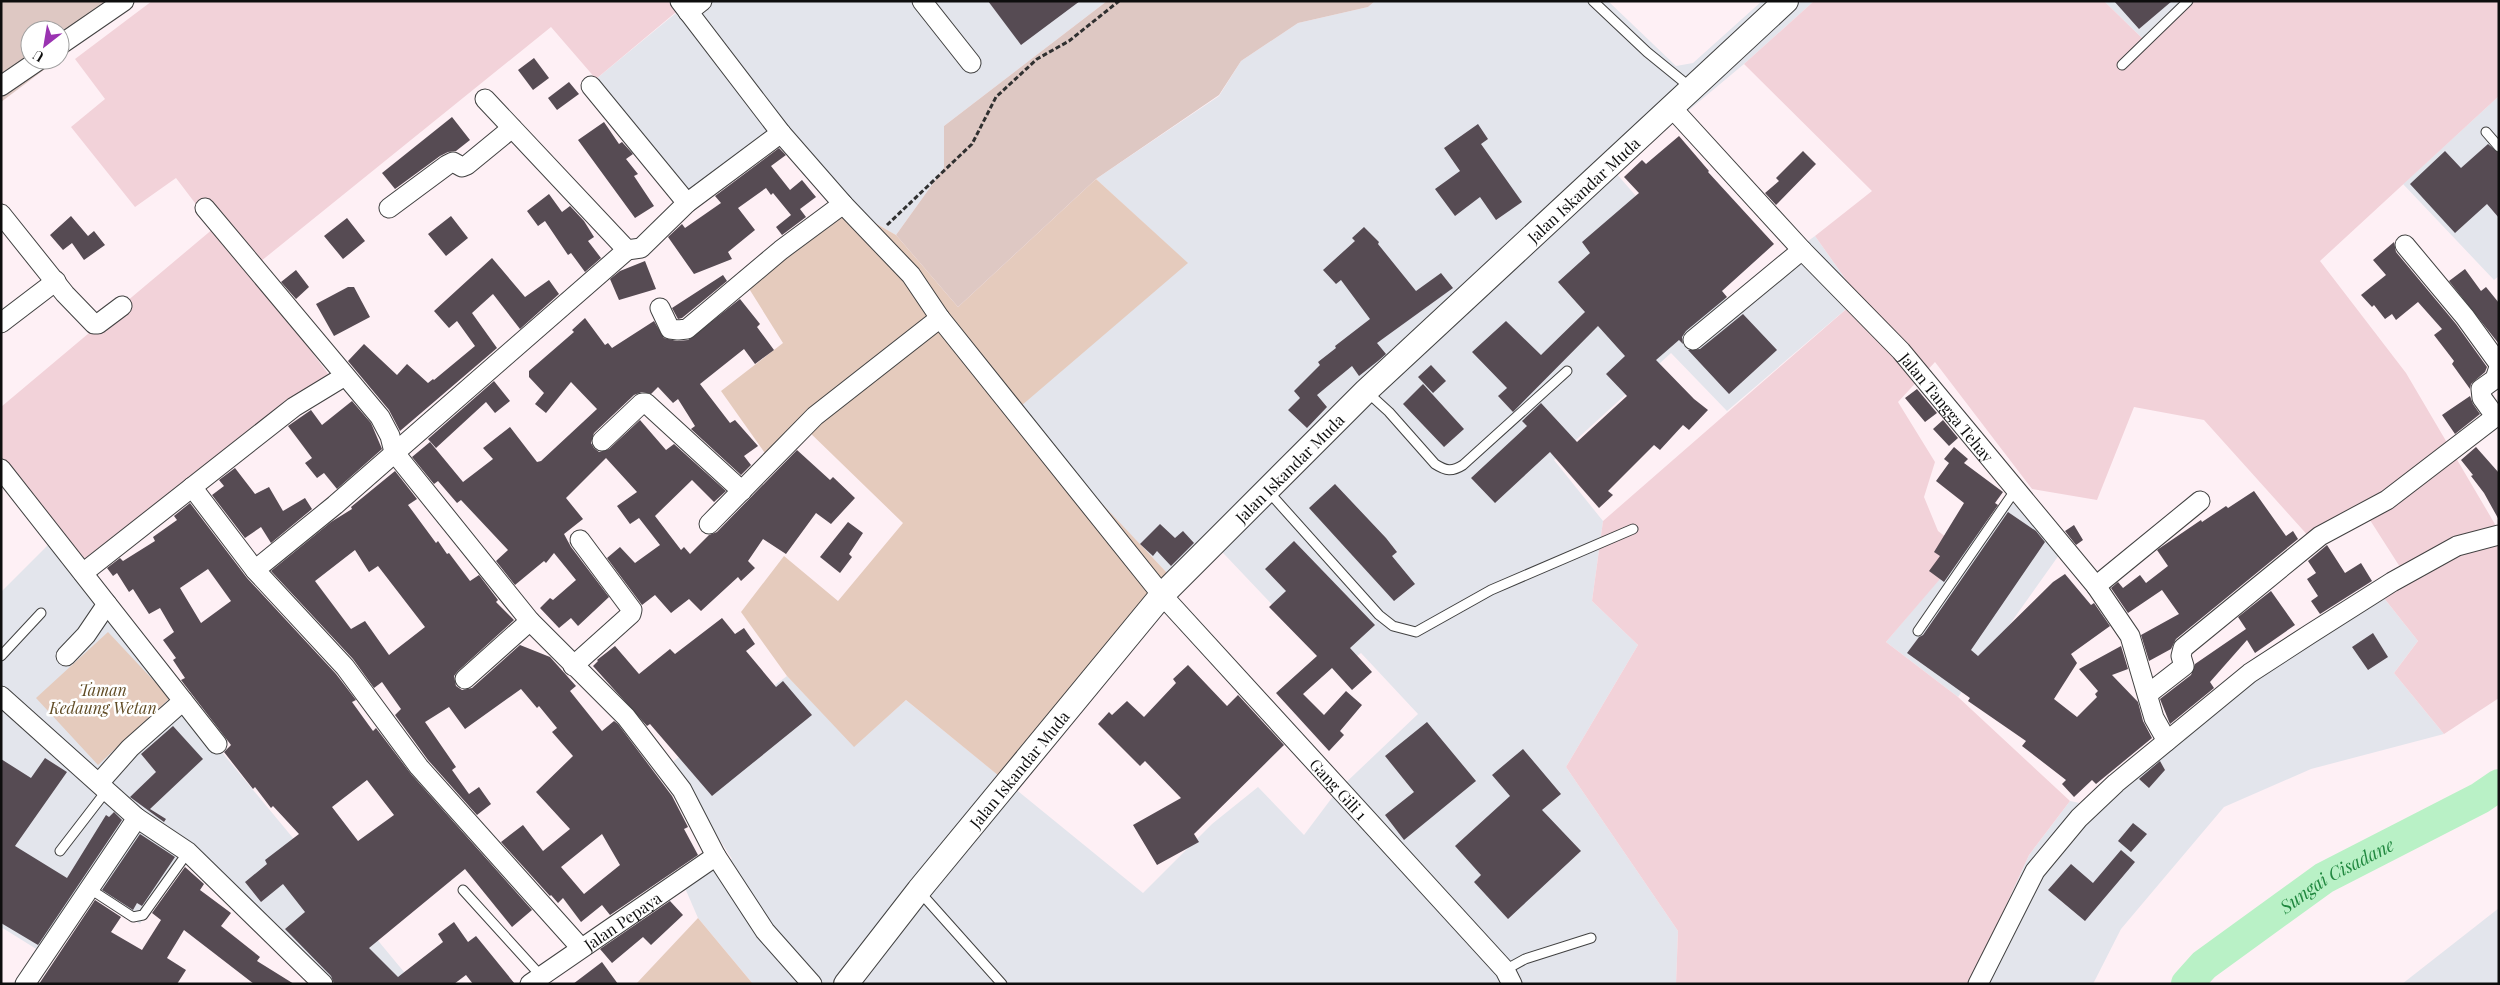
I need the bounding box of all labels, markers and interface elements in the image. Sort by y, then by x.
north arrow [20,20,70,70]
text: U [29,46,47,67]
street label: Jalan Iskandar Muda [1522,132,1644,247]
street label: Jalan Tangga Tehay [1895,347,1999,466]
street label: Jalan Iskandar Muda [1229,409,1348,528]
park label: Taman Kedaung Wetan [48,679,157,718]
street label: Jalan Iskandar Muda [964,706,1073,833]
street label: Gang Gili 1 [1306,753,1373,824]
water label: Sungai Cisadane [2274,832,2398,919]
street label: Jalan Pepaya [579,887,665,955]

